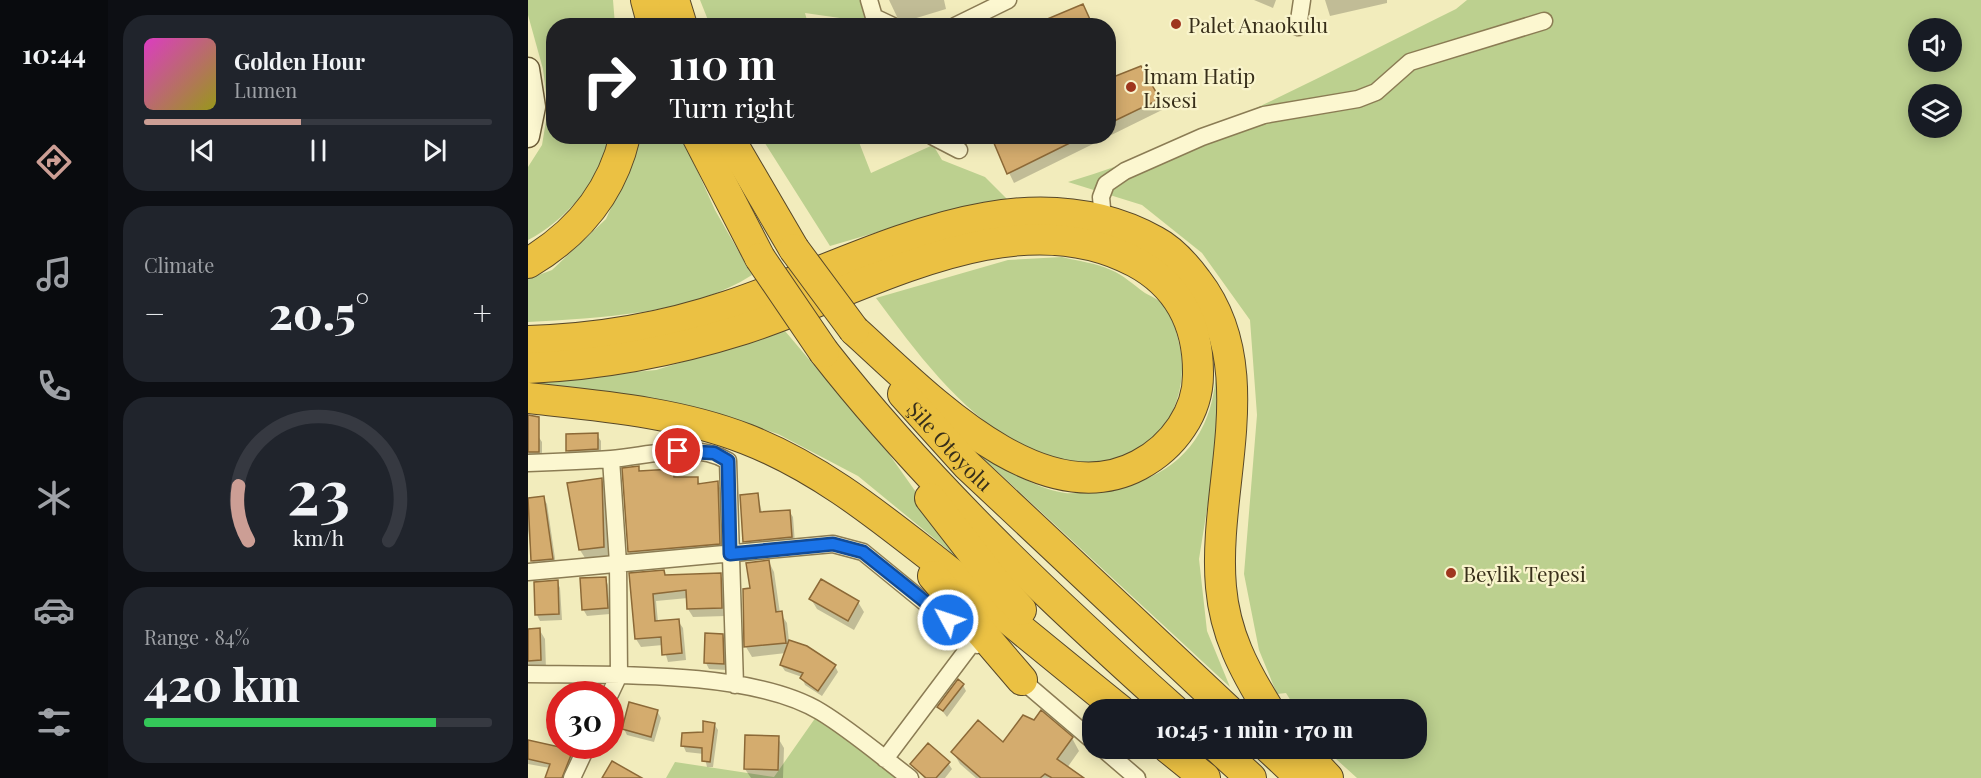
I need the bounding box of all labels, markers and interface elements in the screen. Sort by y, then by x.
place label: Palet Anaokulu [1188,10,1328,38]
marker: Palet Anaokulu [1169,17,1183,31]
map controls [1908,18,1962,138]
button: sound [1908,18,1962,72]
text: 10:44 [22,35,86,71]
text: 110 m [669,35,776,91]
icon: right [570,42,648,120]
text: Golden Hour [234,46,365,76]
place label: İmam Hatip Lisesi [1143,61,1255,113]
text: Lumen [234,76,297,103]
marker: İmam Hatip Lisesi [1124,80,1138,94]
button: layers [1908,84,1962,138]
text: Turn right [669,89,794,125]
icon: previous [186,134,219,167]
icon: pause [302,134,335,167]
icon: next [418,134,451,167]
icon: directions [33,141,75,183]
text: Climate [144,251,214,278]
icon: music [33,253,75,295]
text: 20.5° [269,281,369,341]
text: − [144,290,165,334]
text: + [473,290,492,334]
icon: phone [33,365,75,407]
street label: Şile Otoyolu [901,394,999,497]
pin [652,425,703,476]
icon: arrive [661,434,694,467]
text: 23 [286,448,350,532]
icon: climate [33,477,75,519]
text: km/h [292,524,344,552]
place label: Beylik Tepesi [1463,559,1586,587]
marker: Beylik Tepesi [1444,566,1458,580]
position arrow [916,588,980,652]
icon: car [33,589,75,631]
text: Range · 84% [144,623,250,650]
text: 420 km [144,653,300,713]
speed limit sign: 30 [546,681,624,759]
icon: filters [33,701,75,743]
text: 10:45 · 1 min · 170 m [1156,714,1353,744]

